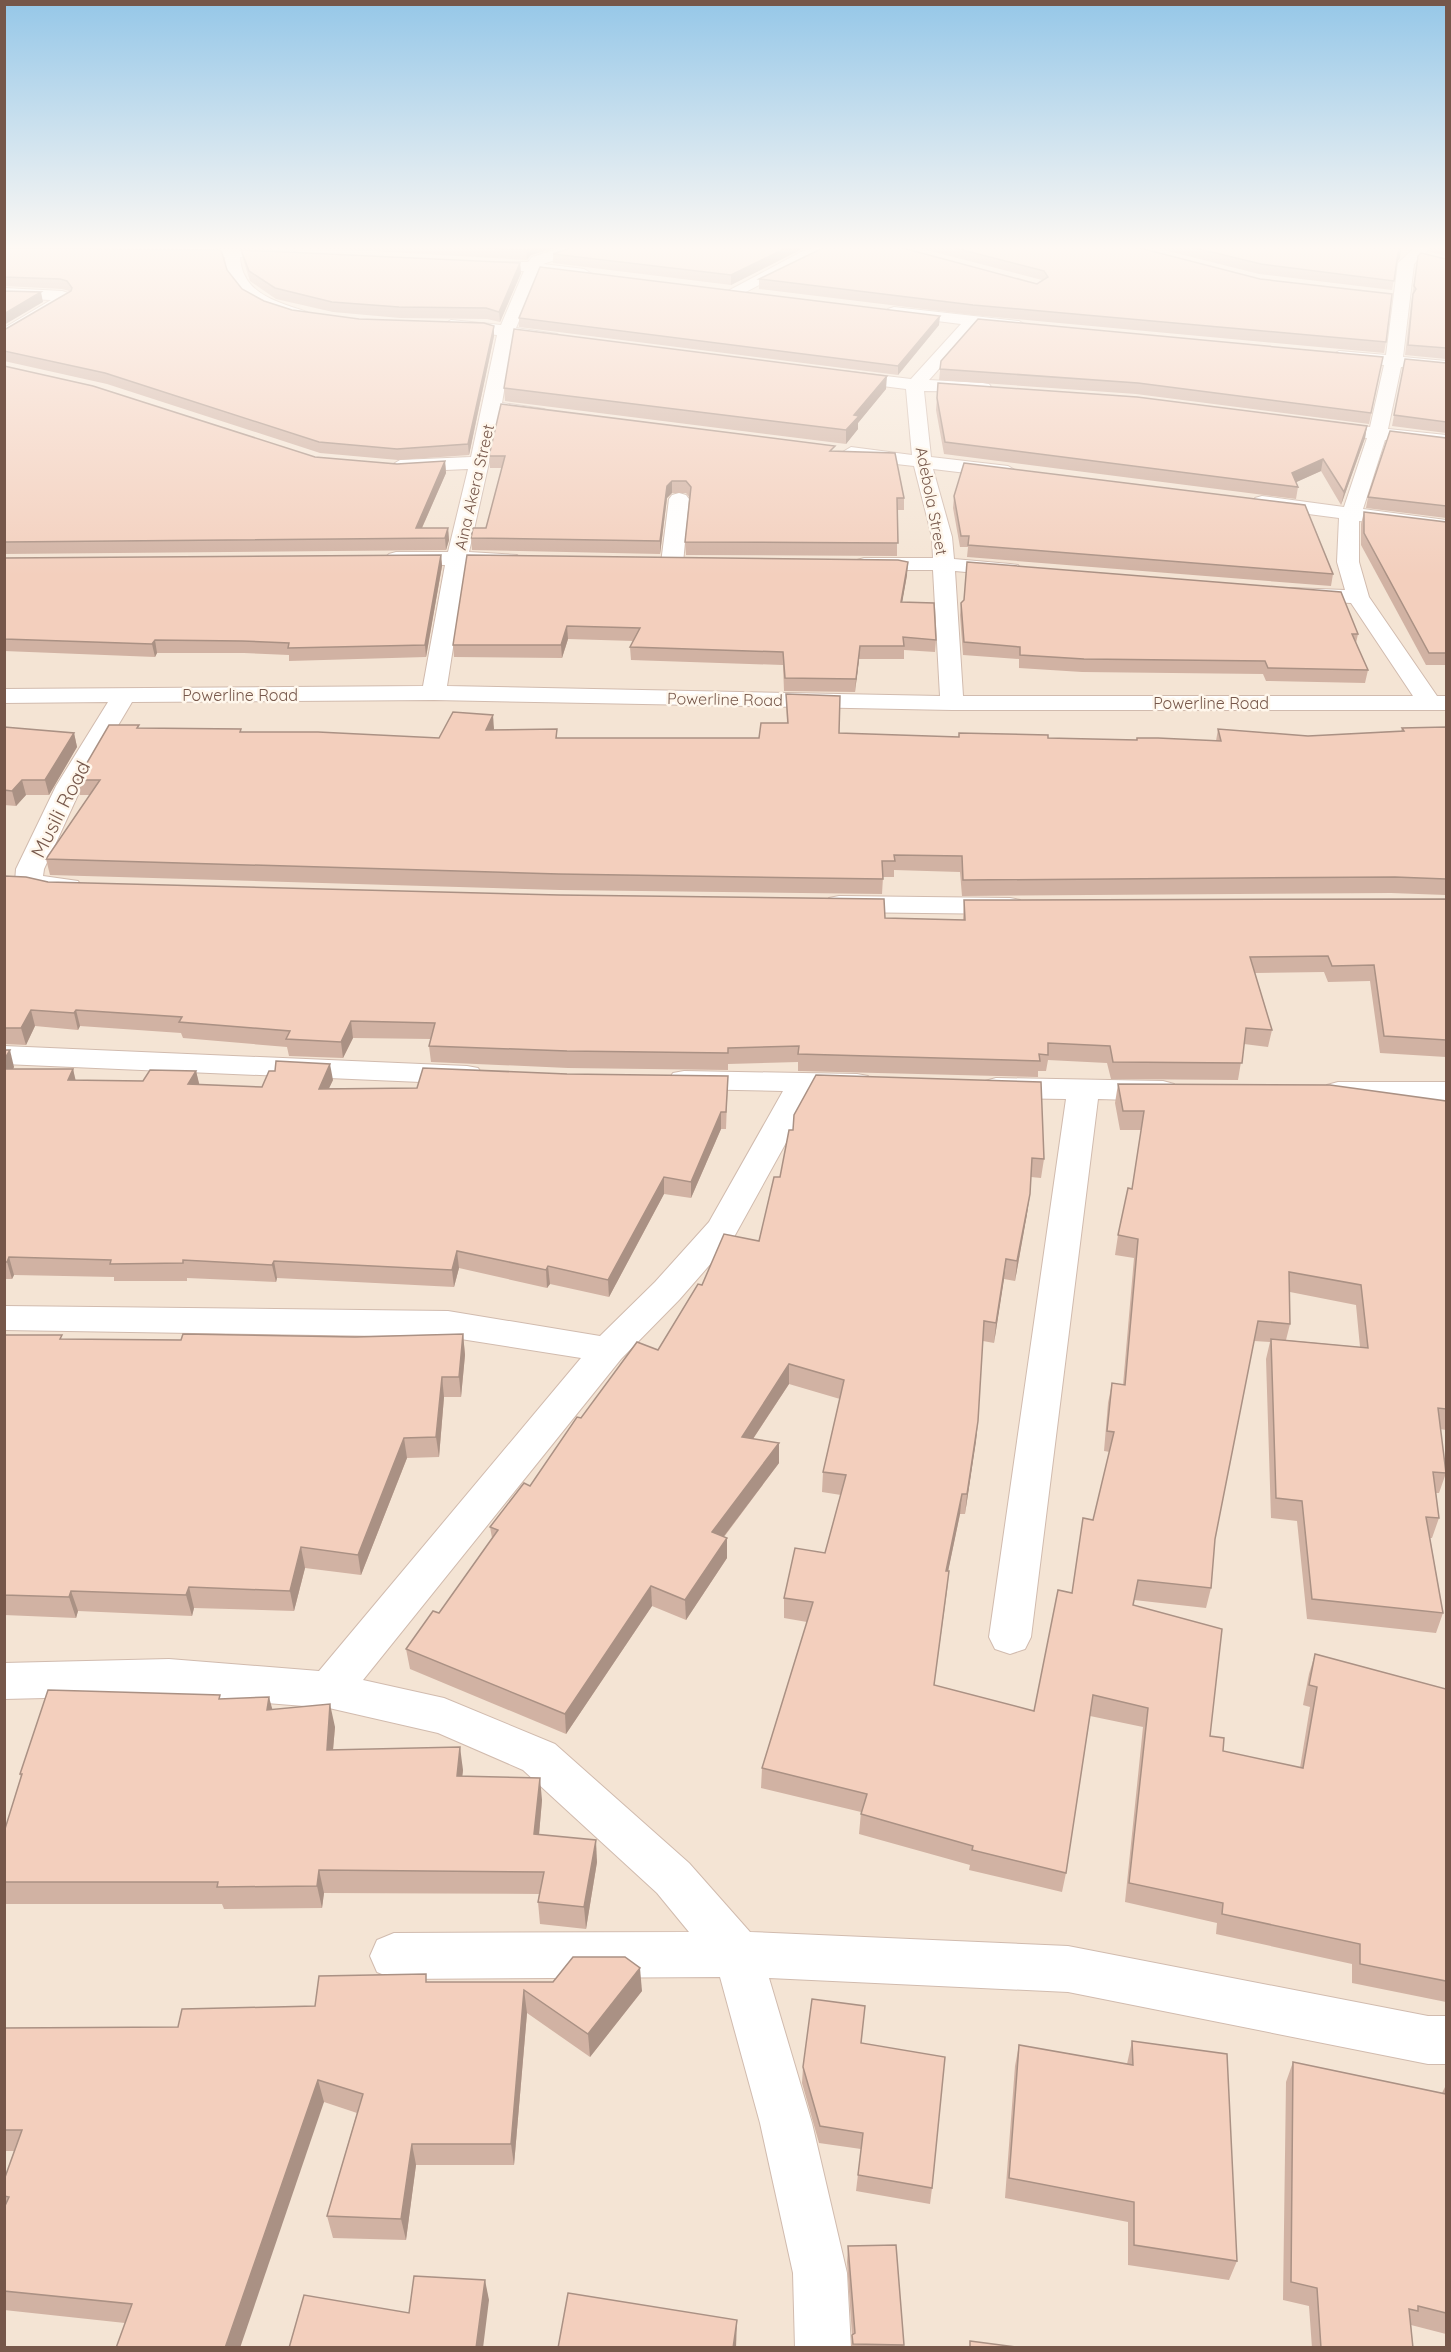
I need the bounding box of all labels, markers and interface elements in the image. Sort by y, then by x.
street label: Aina Akera Street [450,422,498,552]
street label: Adebola Street [912,445,952,557]
street label: Powerline Road [182,685,298,705]
street label: Powerline Road [667,688,783,710]
street label: Powerline Road [1153,693,1269,713]
street label: Musili Road [25,756,95,862]

